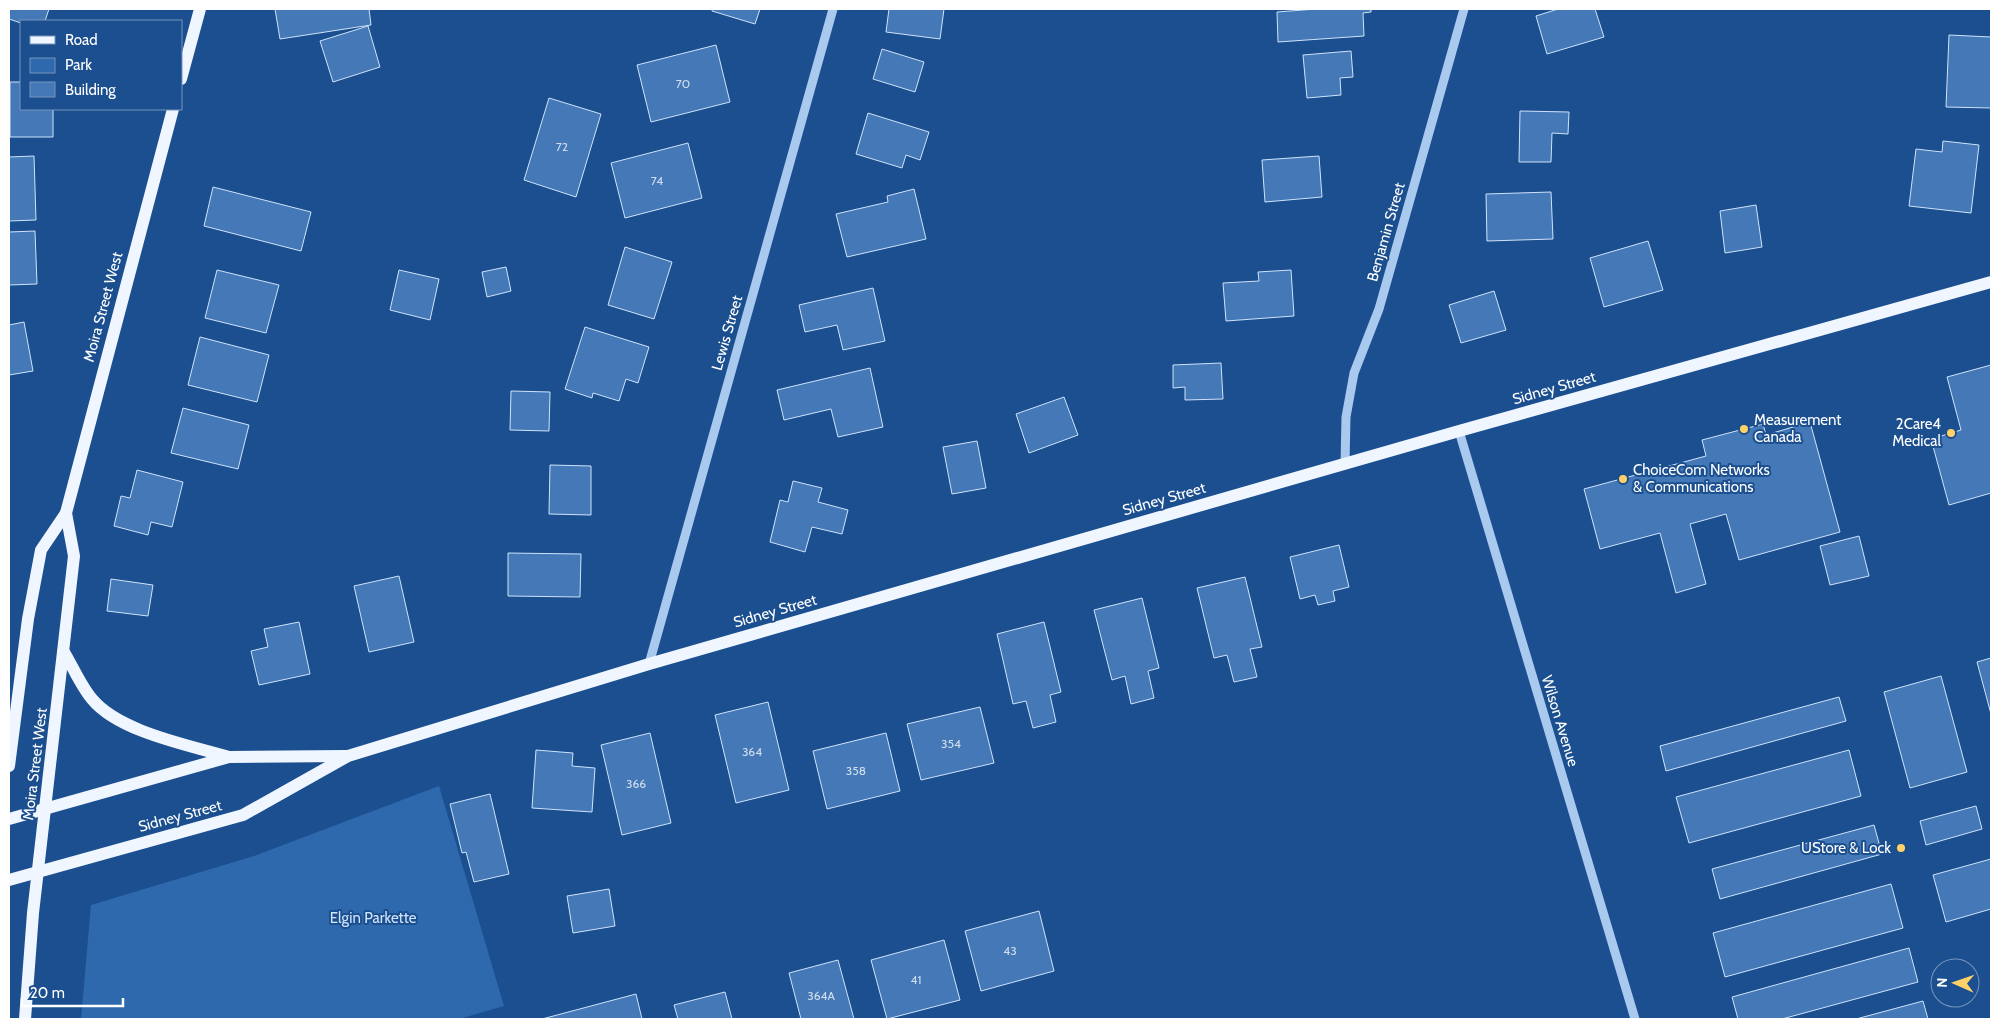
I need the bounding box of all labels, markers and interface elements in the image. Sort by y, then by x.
legend [20,20,182,110]
text: Road [65,31,98,49]
text: Park [65,56,92,74]
house number: 70 [676,76,690,91]
text: Building [65,81,116,99]
house number: 72 [556,139,568,154]
house number: 74 [651,173,663,188]
street label: Benjamin Street [1363,180,1409,284]
street label: Moira Street West [80,250,126,364]
street label: Lewis Street [708,293,746,373]
street label: Sidney Street [1510,368,1598,408]
place label: Measurement Canada [1754,411,1841,446]
place label: 2Care4 Medical [1892,415,1941,450]
marker: Measurement Canada [1738,423,1750,435]
marker: 2Care4 Medical [1945,427,1957,439]
place label: ChoiceCom Networks & Communications [1633,461,1770,496]
marker: ChoiceCom Networks & Communications [1617,473,1629,485]
street label: Sidney Street [1120,479,1208,519]
street label: Sidney Street [731,591,819,631]
street label: Wilson Avenue [1538,673,1583,769]
street label: Moira Street West [19,707,51,821]
house number: 354 [941,736,961,751]
house number: 364 [742,744,762,759]
house number: 358 [846,763,866,778]
house number: 366 [626,776,646,791]
street label: Sidney Street [136,796,224,836]
place label: UStore & Lock [1801,839,1891,857]
marker: UStore & Lock [1895,842,1907,854]
park label: Elgin Parkette [330,909,417,927]
house number: 43 [1003,943,1017,958]
north arrow [1930,958,1980,1008]
house number: 41 [911,972,921,987]
scale bar [22,976,124,1008]
text: N [1933,977,1951,988]
text: 20 m [30,984,65,1002]
house number: 364A [807,988,835,1003]

